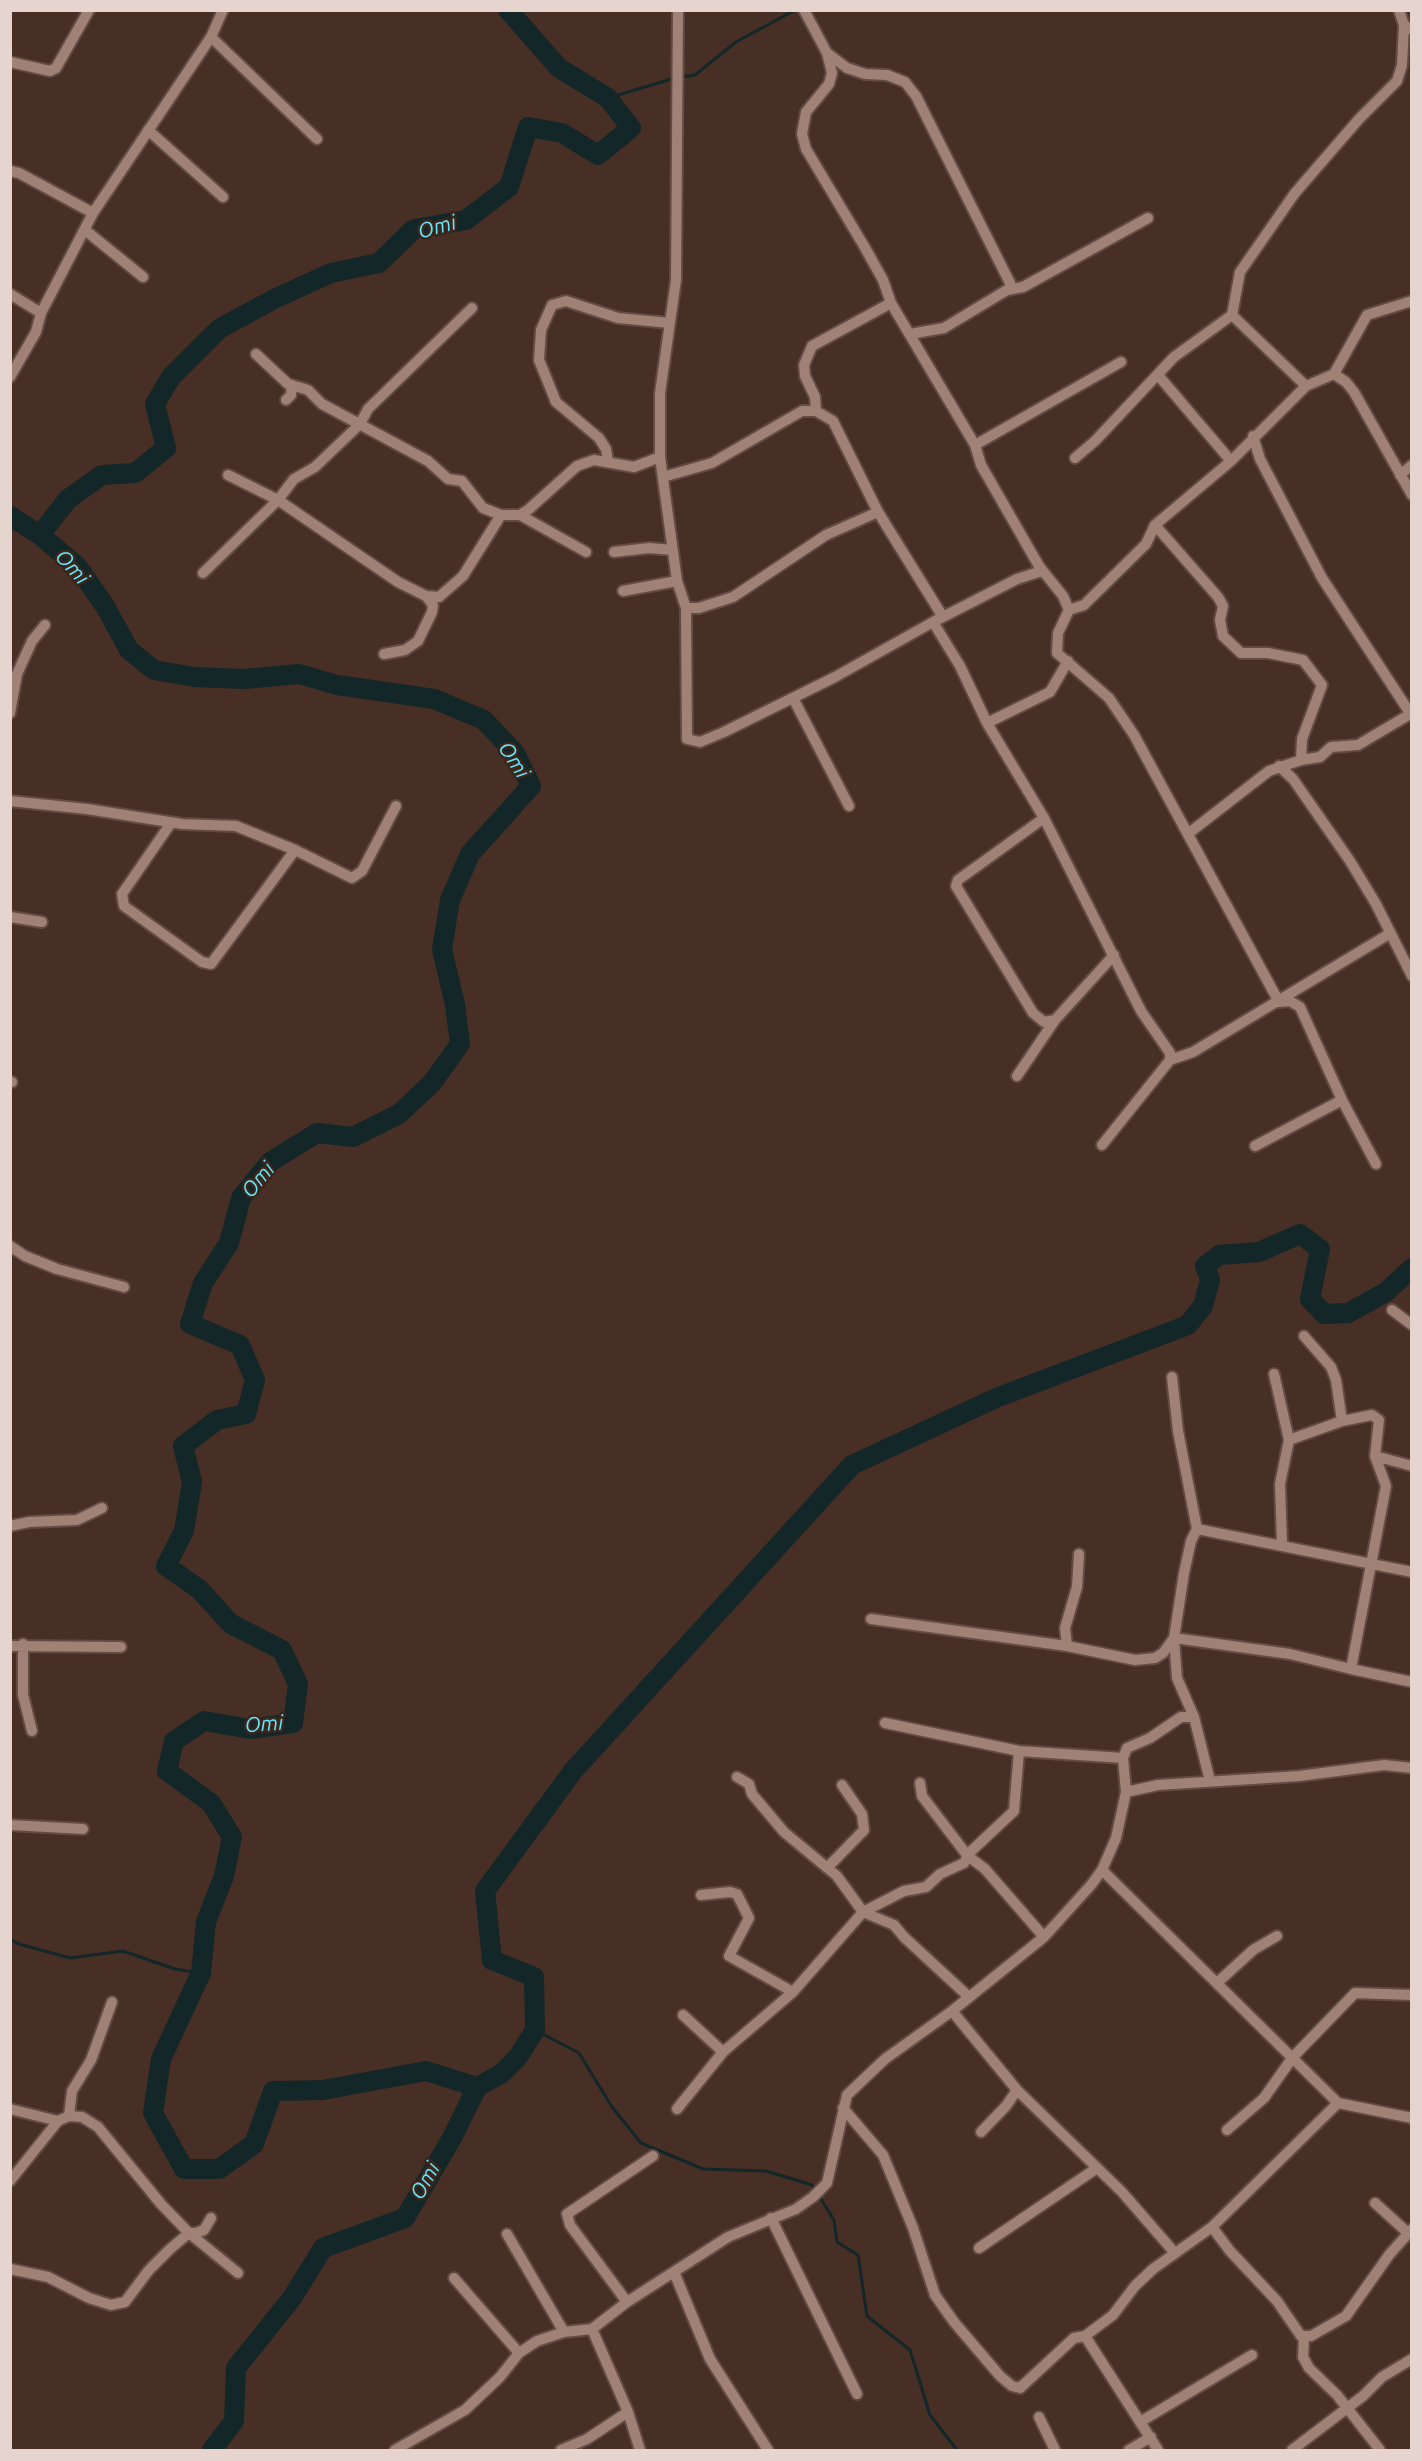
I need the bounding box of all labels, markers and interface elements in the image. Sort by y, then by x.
water label: Omi [415,210,459,244]
water label: Omi [50,544,94,590]
water label: Omi [493,737,535,783]
water label: Omi [236,1157,280,1203]
water label: Omi [244,1710,284,1738]
water label: Omi [405,2158,445,2204]

